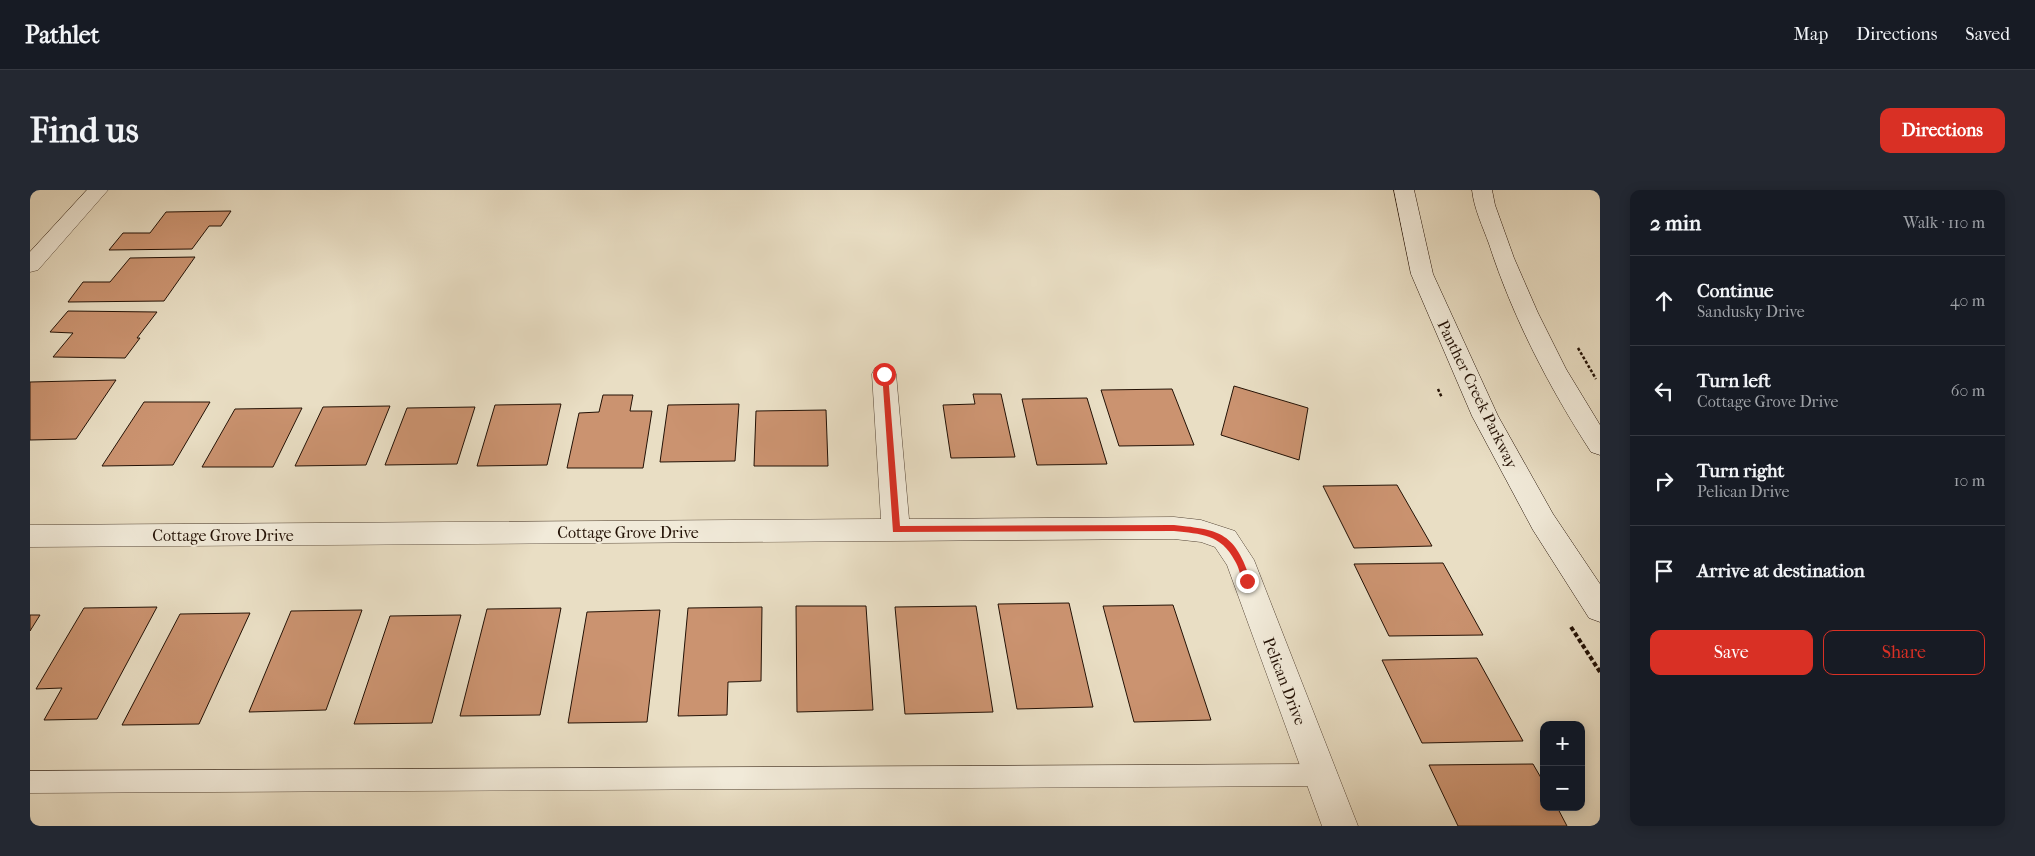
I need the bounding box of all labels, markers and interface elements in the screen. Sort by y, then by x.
text: Pathlet [25,21,99,49]
text: Map [1794,24,1828,45]
text: Directions [1856,24,1937,45]
text: Saved [1965,24,2010,45]
button: Directions [1880,108,2005,153]
text: Find us [30,110,139,151]
text: 2 min [1650,211,1701,235]
text: Walk · 110 m [1903,213,1985,232]
text: Continue [1697,280,1773,302]
icon: ahead [1650,287,1678,315]
text: 40 m [1950,291,1985,310]
text: Sandusky Drive [1697,302,1805,321]
street label: Panther Creek Parkway [1433,317,1522,472]
route start [873,363,896,386]
text: Turn left [1697,370,1771,392]
icon: left [1650,377,1678,405]
text: 60 m [1951,381,1985,400]
text: Cottage Grove Drive [1697,392,1839,411]
text: Turn right [1697,460,1784,482]
icon: right [1650,467,1678,495]
text: 10 m [1954,471,1985,490]
text: Pelican Drive [1697,482,1789,501]
street label: Cottage Grove Drive [557,523,699,542]
street label: Cottage Grove Drive [152,526,294,545]
icon: arrive [1650,557,1678,585]
text: Arrive at destination [1697,560,1865,582]
route end [1236,570,1259,593]
button: Save [1650,630,1813,675]
button: Share [1823,630,1985,675]
street label: Pelican Drive [1259,635,1310,728]
map controls [1540,721,1585,811]
button: + [1540,721,1585,766]
button: − [1540,766,1585,811]

